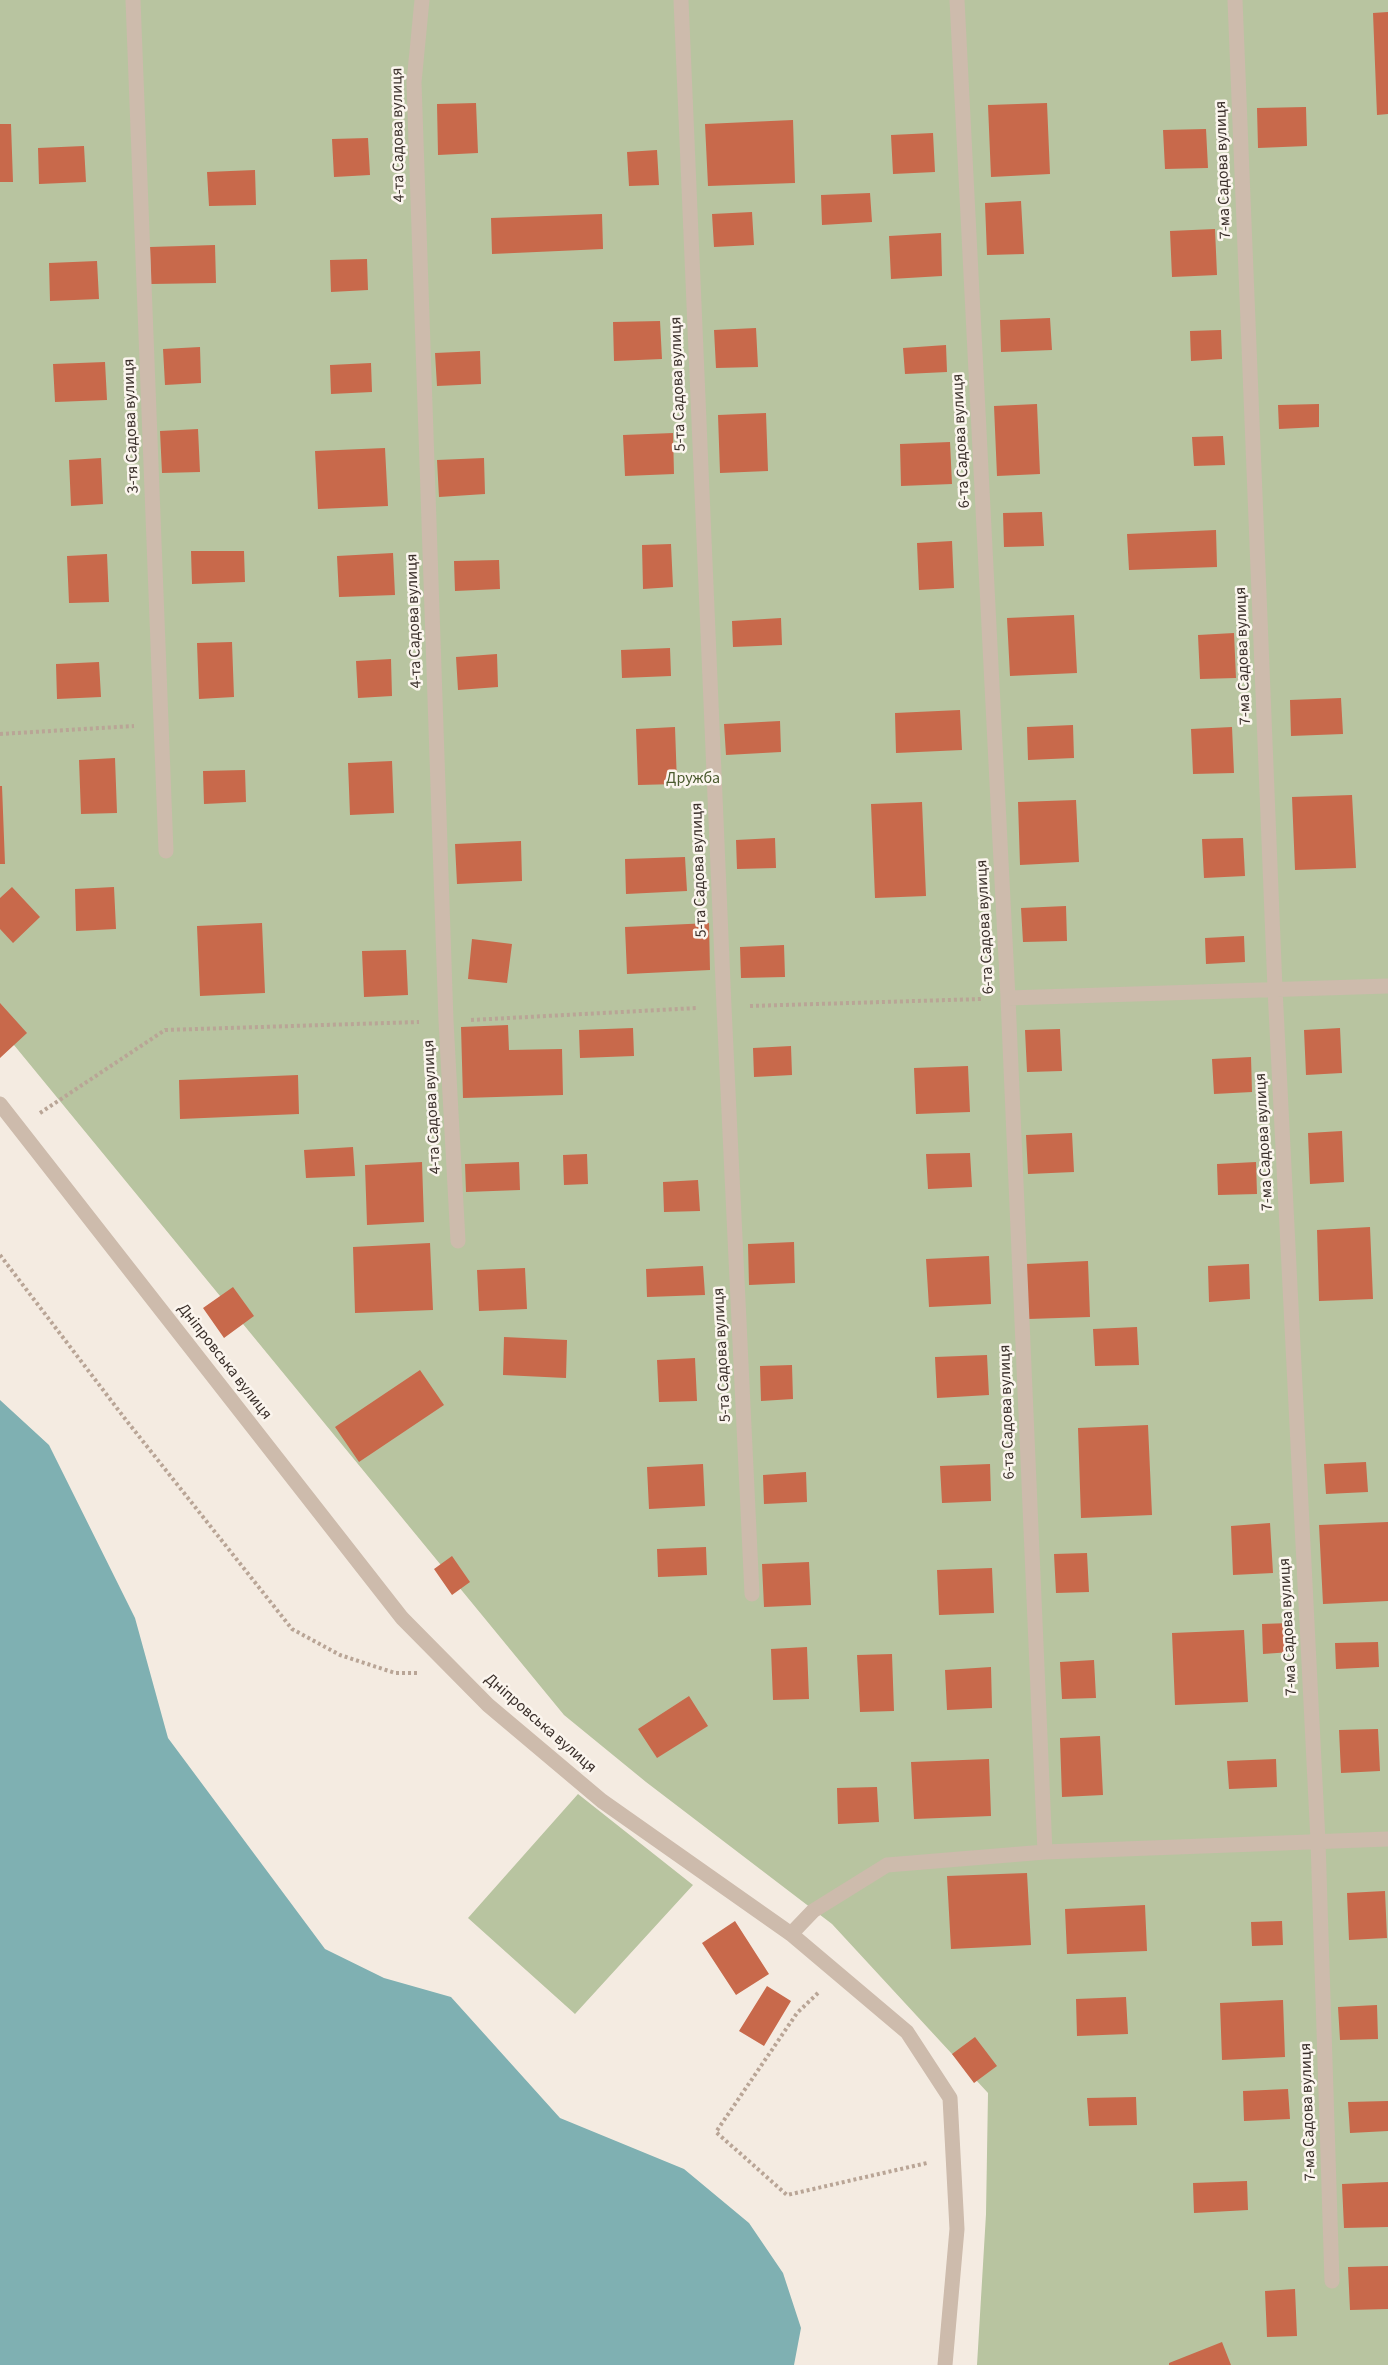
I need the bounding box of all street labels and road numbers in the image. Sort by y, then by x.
street label: 4-та Садова вулиця [388,67,410,203]
street label: 7-ма Садова вулиця [1212,101,1236,239]
street label: 5-та Садова вулиця [667,316,691,452]
street label: 3-тя Садова вулиця [120,358,144,494]
street label: 6-та Садова вулиця [949,373,975,509]
street label: 4-та Садова вулиця [403,553,427,689]
street label: 7-ма Садова вулиця [1232,587,1256,725]
street label: 5-та Садова вулиця [688,802,712,938]
street label: 6-та Садова вулиця [973,859,999,995]
street label: 4-та Садова вулиця [420,1039,446,1175]
street label: 7-ма Садова вулиця [1252,1072,1278,1212]
street label: 5-та Садова вулиця [710,1287,736,1423]
street label: Дніпровська вулиця [173,1300,275,1424]
street label: 6-та Садова вулиця [996,1344,1020,1480]
street label: 7-ма Садова вулиця [1276,1557,1302,1697]
street label: Дніпровська вулиця [480,1670,600,1778]
street label: 7-ма Садова вулиця [1297,2043,1321,2181]

